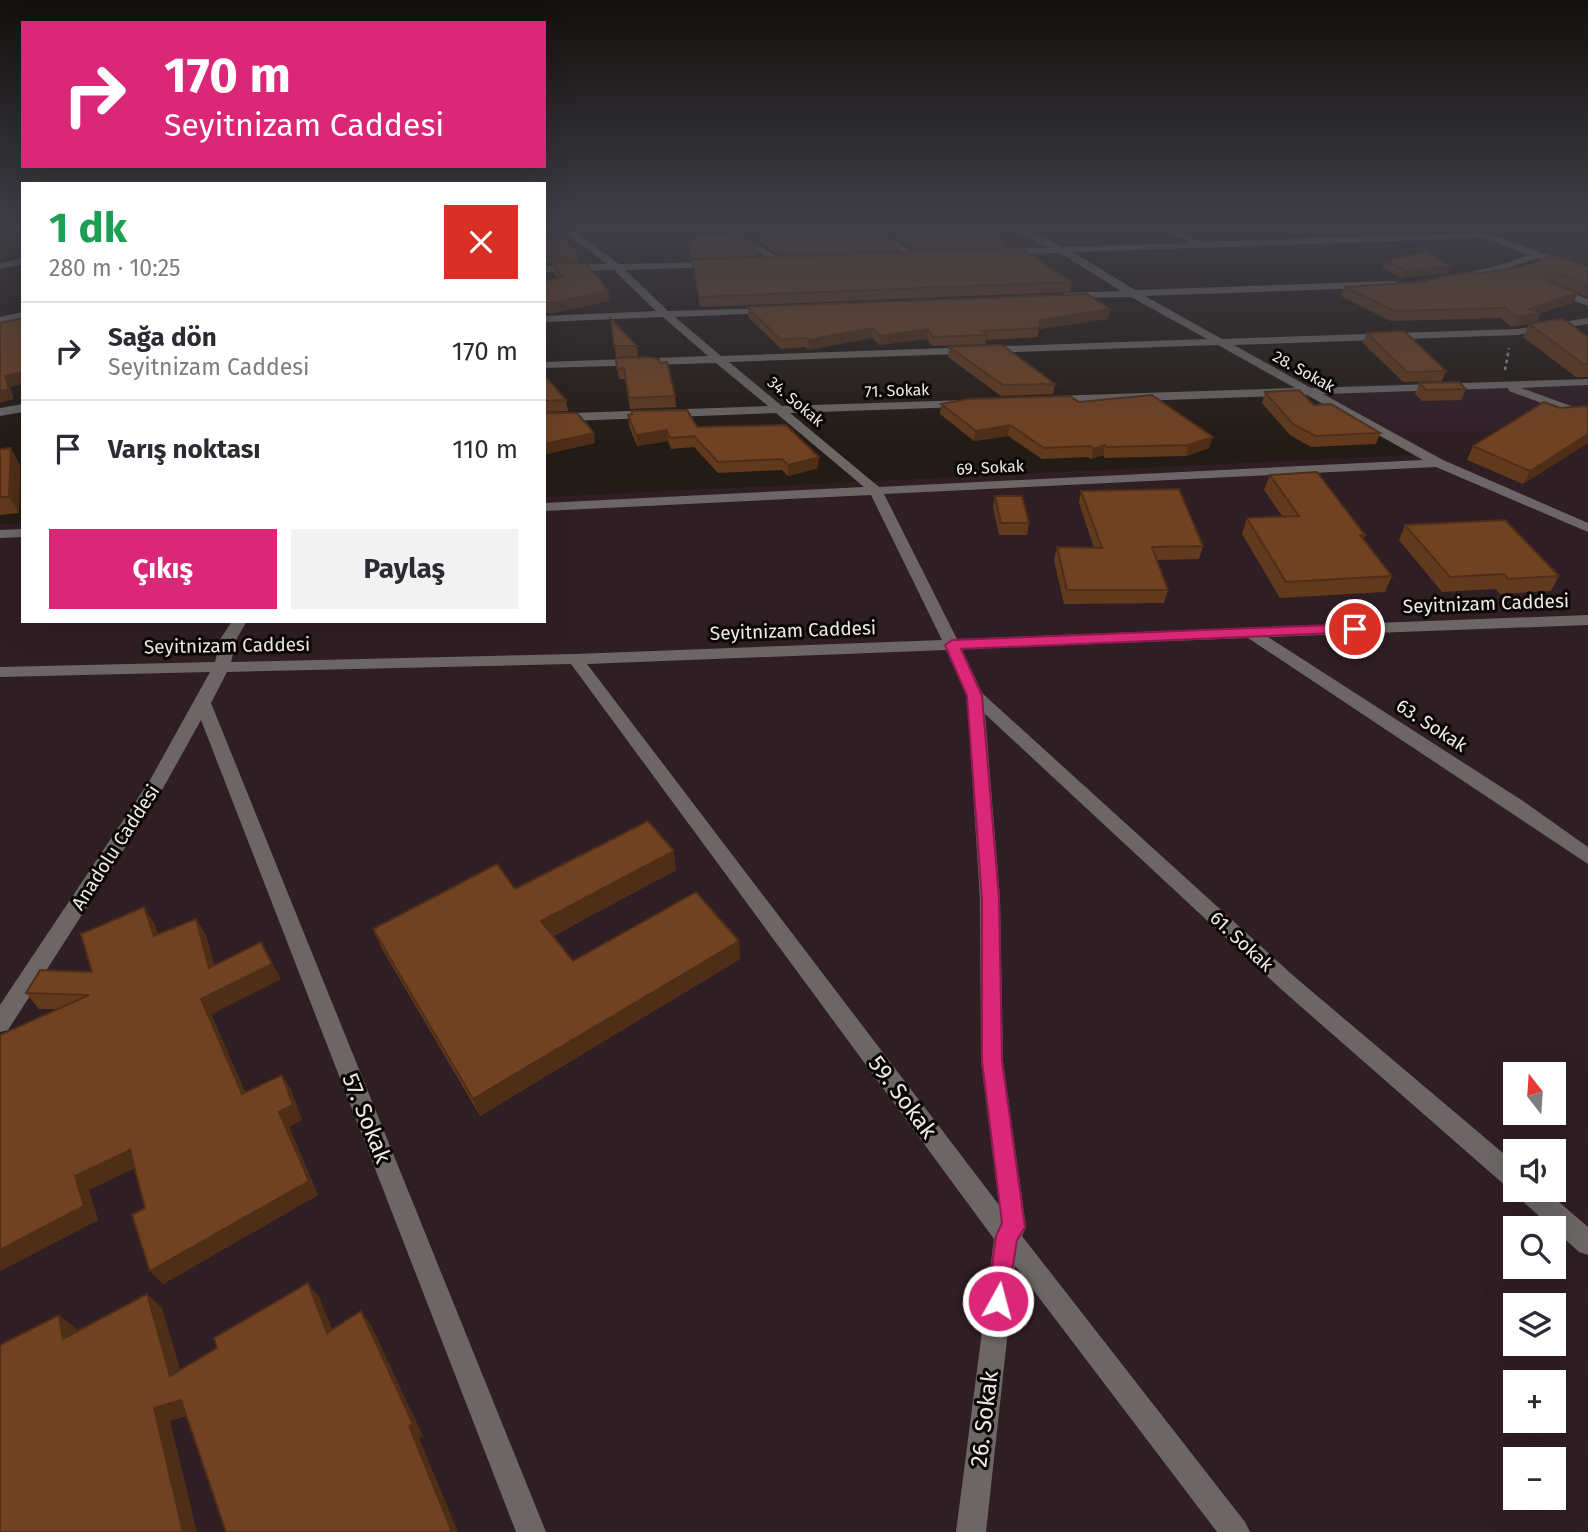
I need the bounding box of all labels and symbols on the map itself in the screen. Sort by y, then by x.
street label: 28. Sokak [1270,347,1339,397]
street label: 34. Sokak [764,372,828,431]
street label: 71. Sokak [864,380,930,401]
street label: 69. Sokak [956,456,1025,479]
street label: Seyitnizam Caddesi [1402,589,1570,618]
pin [1325,599,1385,659]
street label: Seyitnizam Caddesi [709,616,877,645]
street label: Seyitnizam Caddesi [144,633,310,658]
street label: 63. Sokak [1392,694,1472,757]
street label: Anadolu Caddesi [66,780,164,914]
street label: 61. Sokak [1205,906,1278,977]
street label: 59. Sokak [863,1050,943,1144]
north arrow [1503,1062,1566,1125]
street label: 57. Sokak [336,1069,398,1167]
position arrow [961,1264,1035,1338]
street label: 26. Sokak [964,1369,1004,1469]

